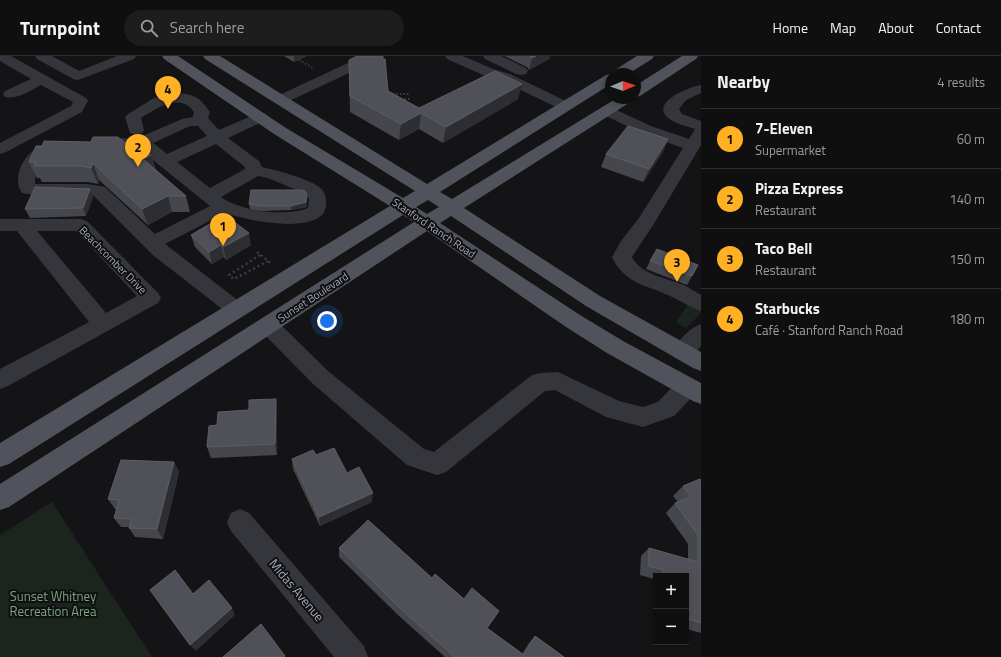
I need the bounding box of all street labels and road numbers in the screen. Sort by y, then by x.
street label: Stanford Ranch Road [389,194,479,262]
street label: Beachcomber Drive [76,223,151,298]
street label: Sunset Boulevard [275,268,352,326]
street label: Midas Avenue [265,554,329,626]

